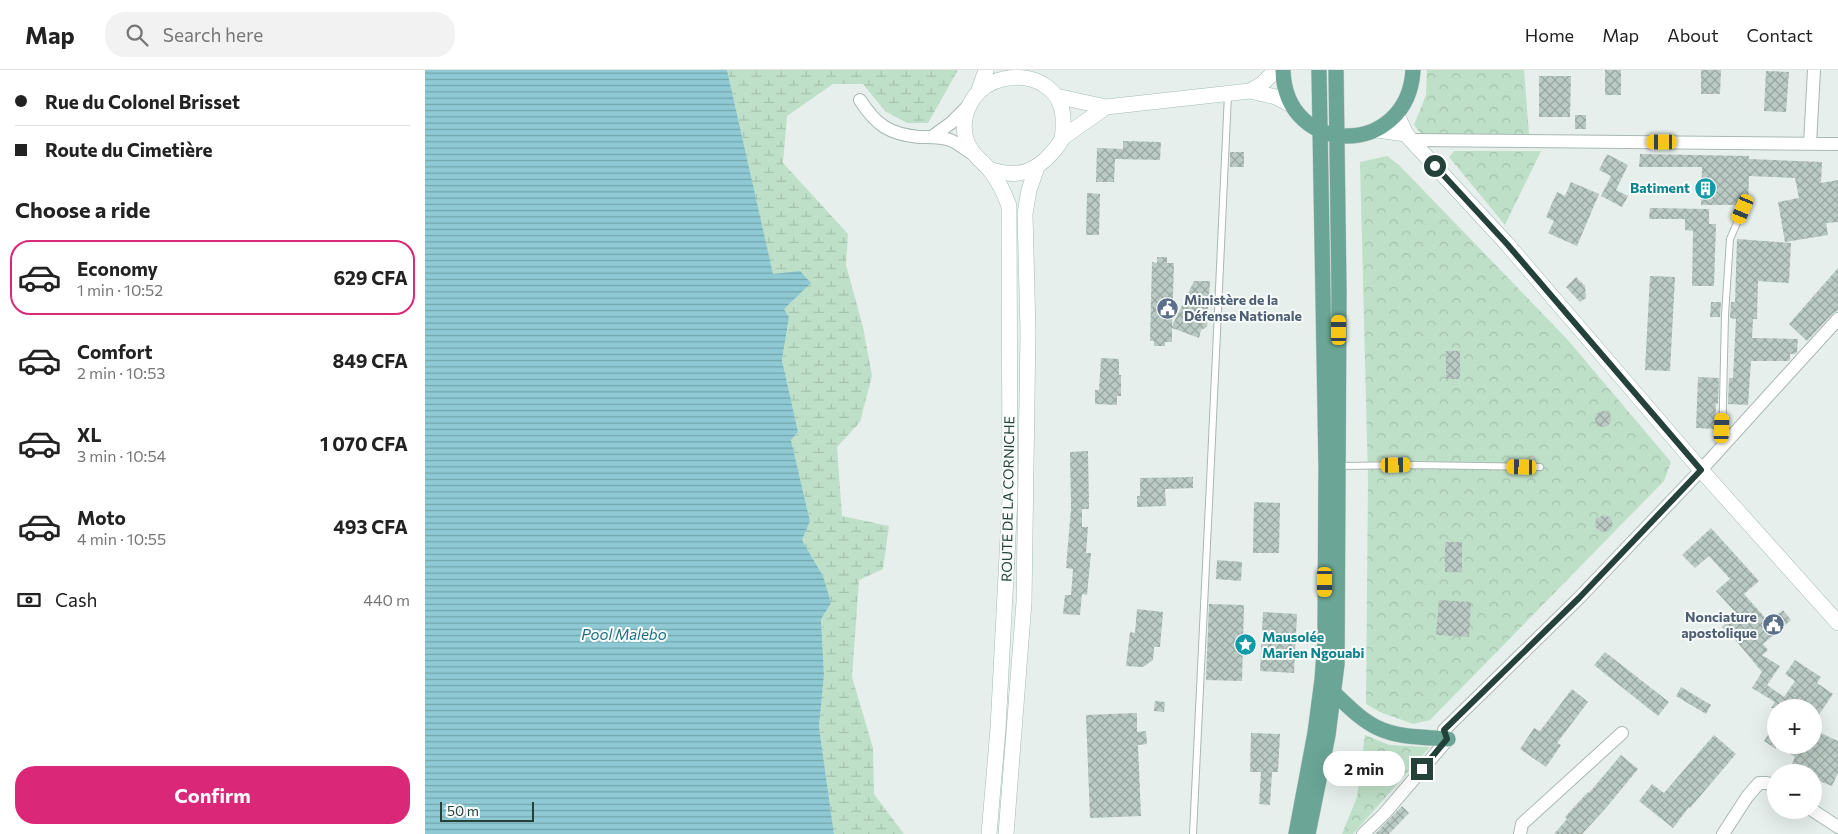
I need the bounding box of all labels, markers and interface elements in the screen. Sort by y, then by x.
search box [105,12,455,57]
text: Map [25,20,75,49]
icon: search [123,21,151,49]
text: Search here [163,23,263,46]
text: Home [1525,24,1574,46]
text: Map [1602,24,1639,46]
text: About [1667,24,1719,46]
text: Contact [1747,24,1813,46]
text: Rue du Colonel Brisset [45,90,240,113]
car [1647,135,1677,150]
text: Route du Cimetière [45,138,213,161]
route start [1424,155,1446,177]
building icon: Batiment [1694,176,1718,200]
place label: Batiment [1630,179,1690,196]
car [1730,192,1755,226]
text: Choose a ride [15,196,150,223]
icon: car [17,255,62,300]
text: Economy [77,257,158,280]
text: 629 CFA [334,266,408,289]
text: 1 min · 10:52 [77,280,163,299]
place label: Ministère de la Défense Nationale [1184,291,1302,324]
public building icon: Ministère de la Défense Nationale [1156,296,1180,320]
car [1331,315,1346,345]
icon: car [17,338,62,383]
text: Comfort [77,340,153,363]
text: 849 CFA [332,349,408,372]
text: 2 min · 10:53 [77,363,165,382]
car [1713,413,1730,443]
street label: ROUTE DE LA CORNICHE [998,416,1017,582]
icon: car [17,421,62,466]
text: XL [77,423,102,446]
text: 1 070 CFA [320,432,408,455]
text: 3 min · 10:54 [77,446,166,465]
car [1380,457,1411,473]
car [1506,459,1537,475]
icon: car [17,504,62,549]
text: Moto [77,506,126,529]
text: 493 CFA [333,515,408,538]
text: 4 min · 10:55 [77,529,166,548]
car [1317,567,1332,597]
icon: cash [15,586,43,614]
text: Cash [55,588,97,611]
text: 440 m [363,590,410,609]
place label: Nonciature apostolique [1681,608,1757,641]
public building icon: Nonciature apostolique [1761,613,1785,637]
water label: Pool Malebo [581,625,667,643]
place label: Mausolée Marien Ngouabi [1262,628,1365,661]
place icon: Mausolée Marien Ngouabi [1234,633,1258,657]
map controls [1767,699,1822,819]
button: + [1767,699,1822,754]
callout: 2 min [1322,752,1405,786]
route end [1411,758,1433,780]
text: 2 min [1344,759,1384,778]
button: − [1767,764,1822,819]
button: Confirm [15,766,410,824]
scale bar [440,799,534,822]
text: 50 m [447,802,479,819]

